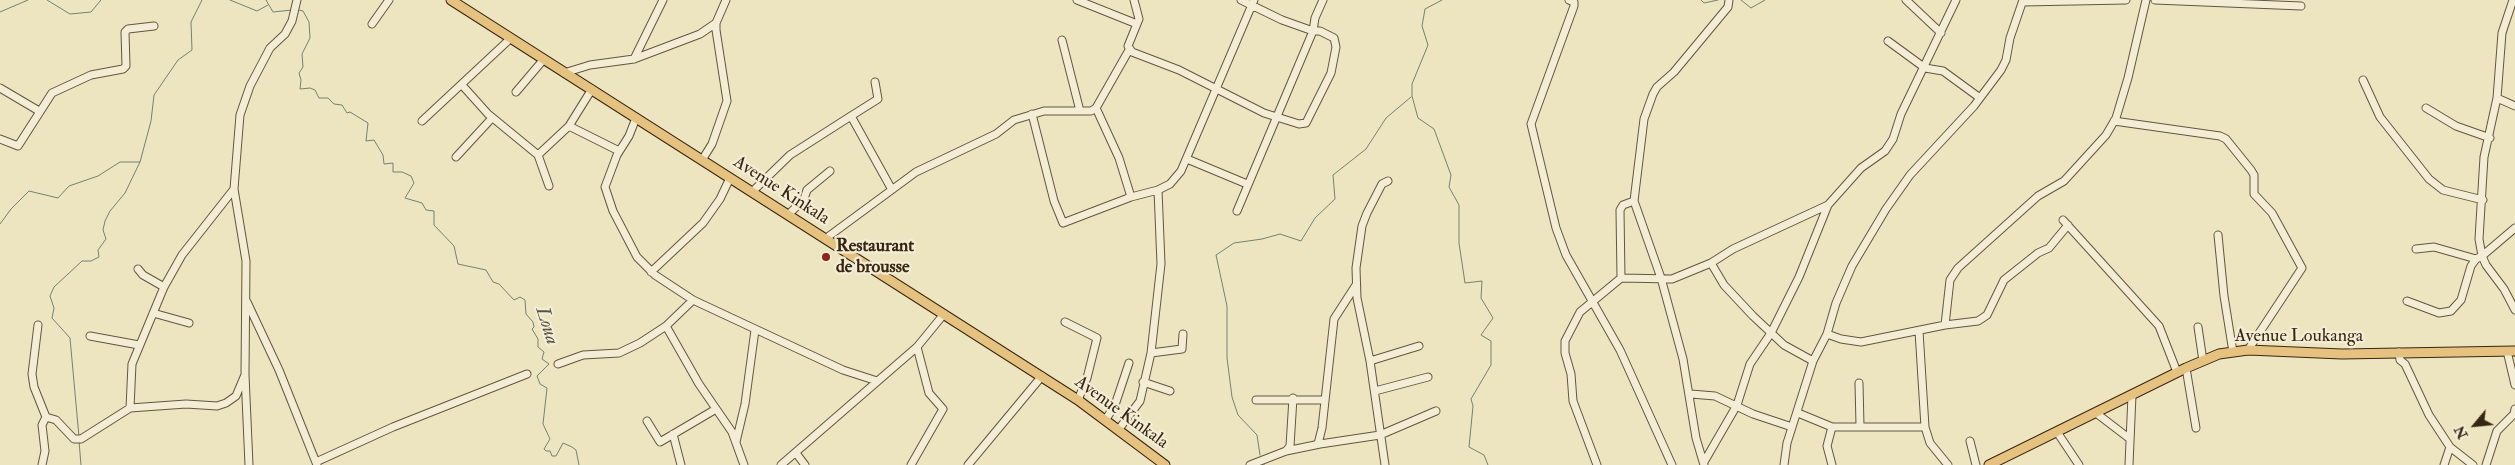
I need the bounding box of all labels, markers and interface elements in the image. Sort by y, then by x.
street label: Avenue Kinkala [729,152,833,230]
place label: Restaurant de brousse [836,236,914,278]
marker: Restaurant de brousse [820,251,832,263]
water label: Loua [529,304,563,348]
street label: Avenue Loukanga [2235,326,2363,348]
street label: Avenue Kinkala [1070,372,1172,454]
north arrow [2450,400,2500,450]
text: N [2451,423,2472,442]

